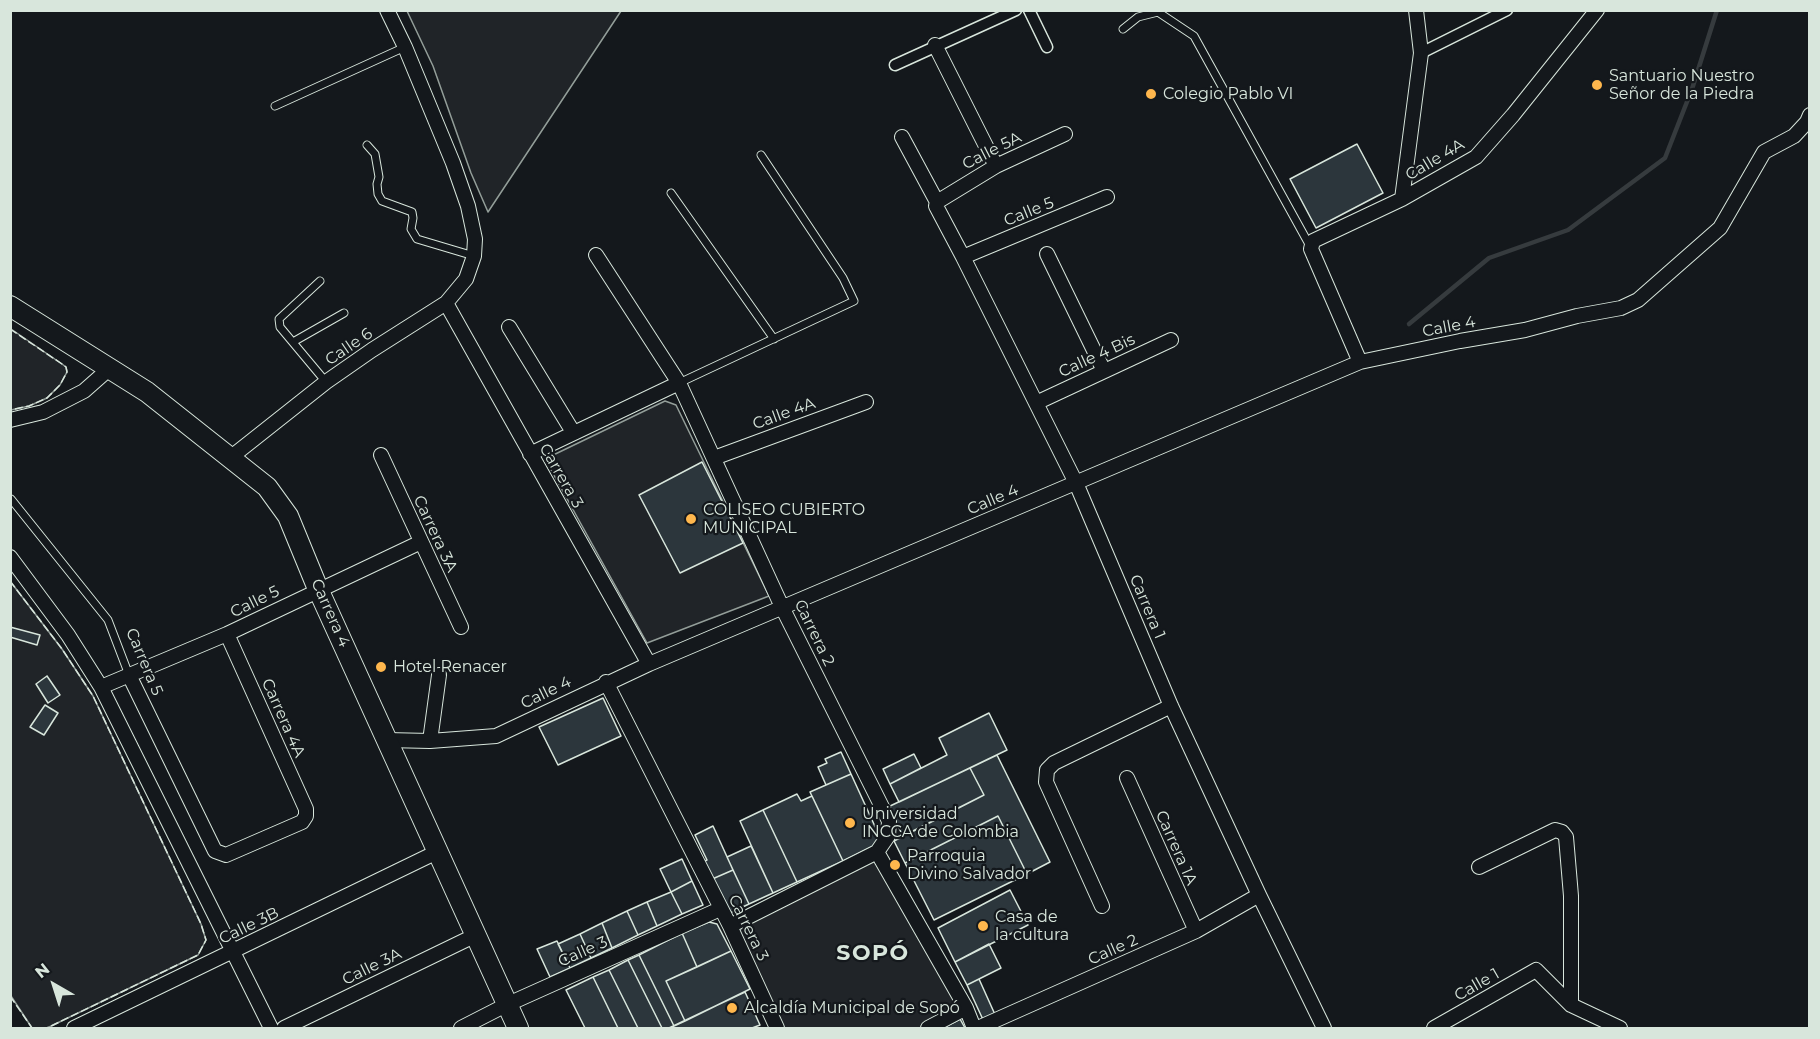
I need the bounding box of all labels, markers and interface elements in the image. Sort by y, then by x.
place label: Santuario Nuestro Señor de la Piedra [1609,66,1755,104]
marker: Santuario Nuestro Señor de la Piedra [1590,78,1604,92]
place label: Colegio Pablo VI [1163,84,1293,104]
marker: Colegio Pablo VI [1144,87,1158,101]
street label: Calle 5A [959,128,1025,174]
street label: Calle 4A [1402,135,1468,185]
street label: Calle 5 [1001,193,1057,231]
street label: Calle 4 [1421,312,1477,342]
street label: Calle 6 [322,324,376,370]
street label: Calle 4 Bis [1056,330,1138,382]
street label: Calle 4A [750,394,818,434]
street label: Carrera 3 [535,440,587,512]
street label: Calle 4 [965,481,1021,519]
street label: Carrera 3A [409,492,461,576]
place label: COLISEO CUBIERTO MUNICIPAL [703,500,865,538]
marker: COLISEO CUBIERTO MUNICIPAL [684,512,698,526]
street label: Carrera 1 [1125,572,1169,642]
street label: Carrera 4 [306,576,354,650]
street label: Calle 5 [227,582,283,622]
street label: Carrera 2 [790,597,838,669]
street label: Carrera 5 [121,625,167,699]
place label: Hotel Renacer [393,657,507,677]
marker: Hotel Renacer [374,660,388,674]
street label: Calle 4 [518,673,574,713]
street label: Carrera 4A [257,676,309,760]
place label: Universidad INCCA de Colombia [862,804,1019,842]
street label: Carrera 1A [1151,808,1201,888]
marker: Universidad INCCA de Colombia [843,816,857,830]
place label: Parroquia Divino Salvador [907,846,1031,884]
marker: Parroquia Divino Salvador [888,858,902,872]
street label: Carrera 3 [724,892,772,964]
street label: Calle 3B [216,903,282,949]
place label: Casa de la cultura [995,907,1069,945]
marker: Casa de la cultura [976,919,990,933]
street label: Calle 2 [1085,931,1141,969]
street label: Calle 3 [555,933,611,971]
district label: SOPÓ [836,941,910,967]
street label: Calle 3A [339,944,405,990]
north arrow [24,955,84,1015]
text: N [31,959,53,982]
street label: Calle 1 [1451,964,1503,1006]
place label: Alcaldía Municipal de Sopó [744,998,960,1018]
marker: Alcaldía Municipal de Sopó [725,1001,739,1015]

